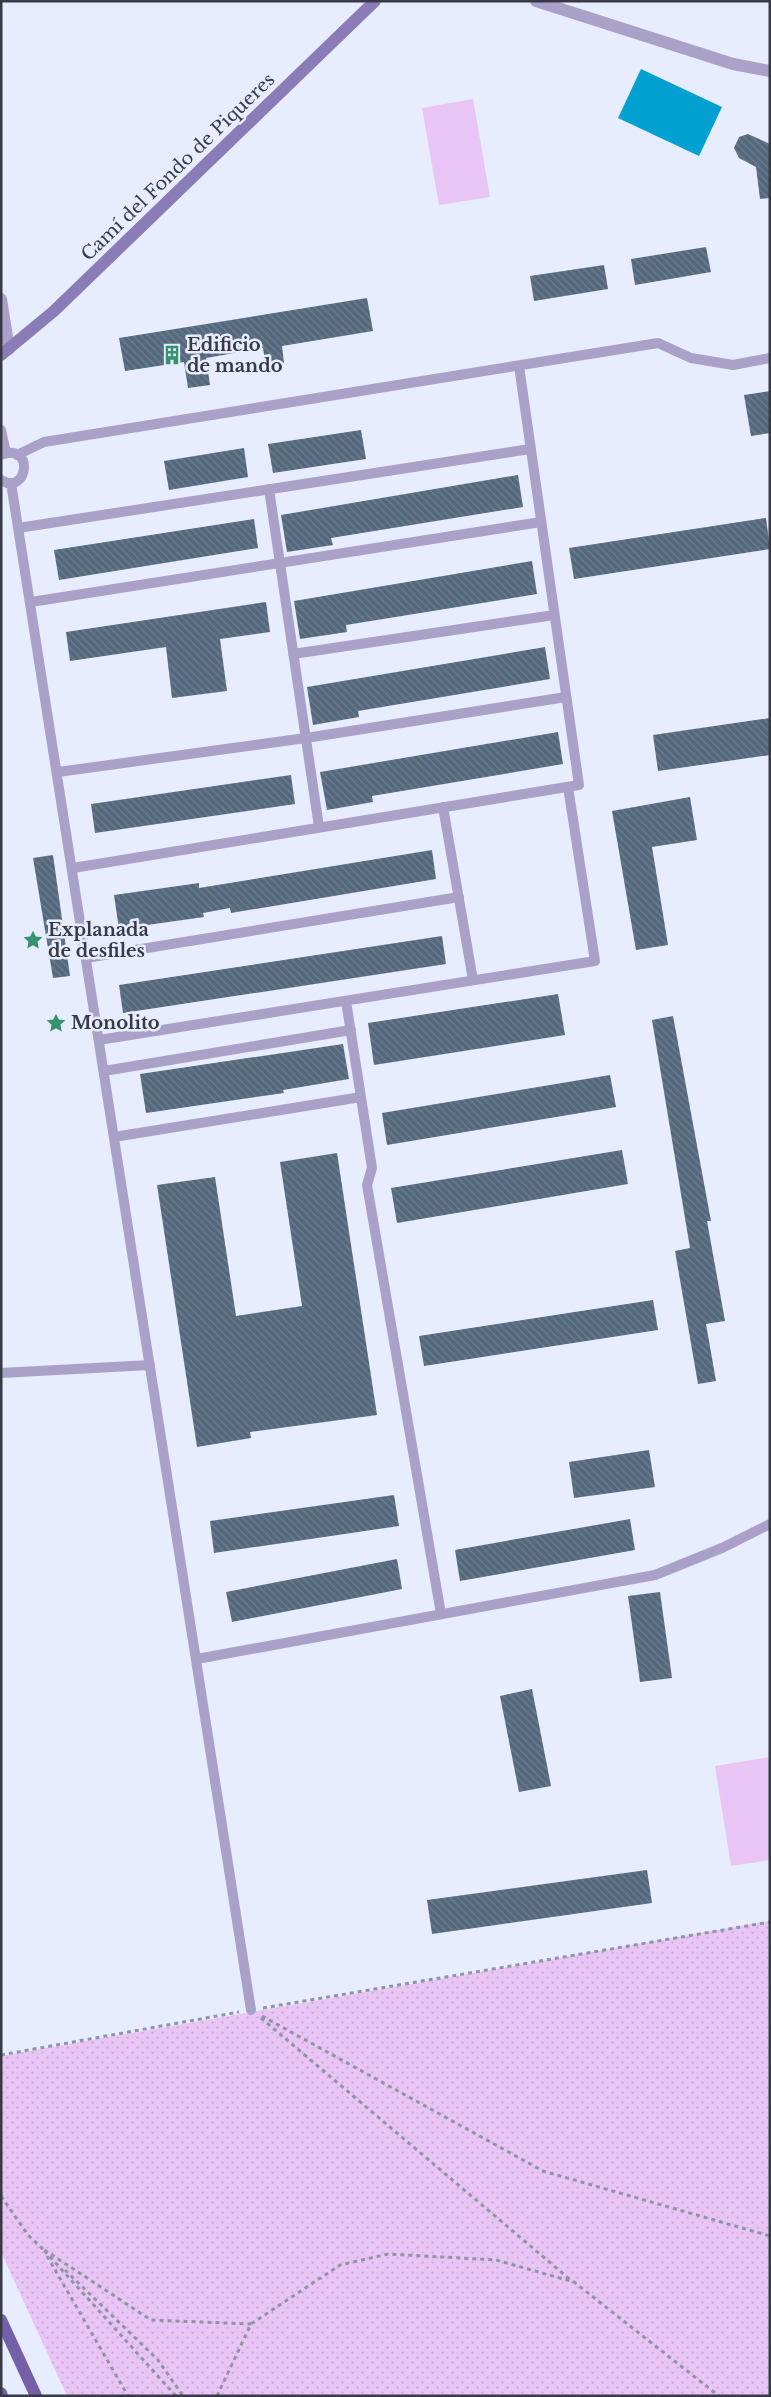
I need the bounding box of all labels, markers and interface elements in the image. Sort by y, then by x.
street label: Camí del Fondo de Piqueres [77,69,279,265]
place label: Edificio de mando [187,334,283,377]
building icon: Edificio de mando [161,344,183,366]
place label: Explanada de desfiles [48,919,150,962]
place icon: Explanada de desfiles [22,929,44,951]
place icon: Monolito [45,1012,67,1034]
place label: Monolito [71,1012,160,1034]

